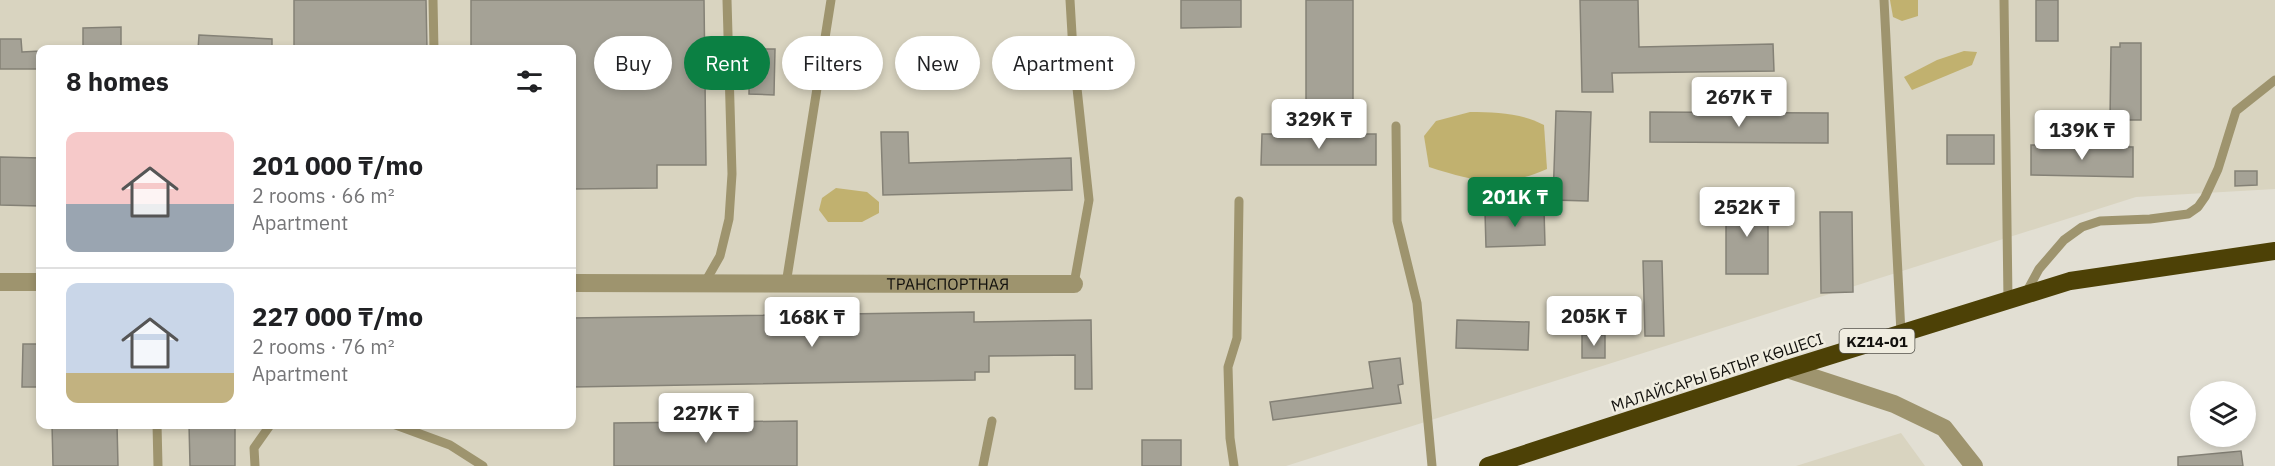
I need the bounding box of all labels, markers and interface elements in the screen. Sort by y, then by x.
chip: Buy [594,36,672,90]
chip: Rent [684,36,770,90]
chip: Filters [782,36,883,90]
chip: New [895,36,980,90]
chip: Apartment [992,36,1135,90]
text: 8 homes [66,64,169,98]
icon: filters [513,65,546,98]
pin: 267K ₸ [1690,77,1788,128]
text: 267K ₸ [1706,83,1772,110]
pin: 329K ₸ [1270,99,1368,150]
text: 329K ₸ [1286,105,1352,132]
pin: 139K ₸ [2033,110,2131,161]
text: 139K ₸ [2049,116,2115,143]
text: 201 000 ₸/mo [252,148,423,182]
icon: home [114,156,186,228]
pin: 201K ₸ [1466,177,1564,228]
text: 2 rooms · 66 m² [252,182,395,209]
text: 201K ₸ [1482,183,1548,210]
pin: 252K ₸ [1698,187,1796,238]
text: 252K ₸ [1714,193,1780,220]
text: Apartment [252,209,348,236]
street label: ТРАНСПОРТНАЯ [887,274,1009,294]
pin: 205K ₸ [1545,296,1643,347]
pin: 168K ₸ [763,297,861,348]
text: 227 000 ₸/mo [252,299,423,333]
text: 205K ₸ [1561,302,1627,329]
text: 168K ₸ [779,303,845,330]
icon: home [114,307,186,379]
street label: МАЛАЙСАРЫ БАТЫР КӨШЕСІ [1608,328,1826,416]
road number: KZ14-01 [1840,329,1914,353]
text: 2 rooms · 76 m² [252,333,395,360]
text: Apartment [252,360,348,387]
map controls [2190,381,2256,447]
button: layers [2190,381,2256,447]
pin: 227K ₸ [657,393,755,444]
text: 227K ₸ [673,399,739,426]

